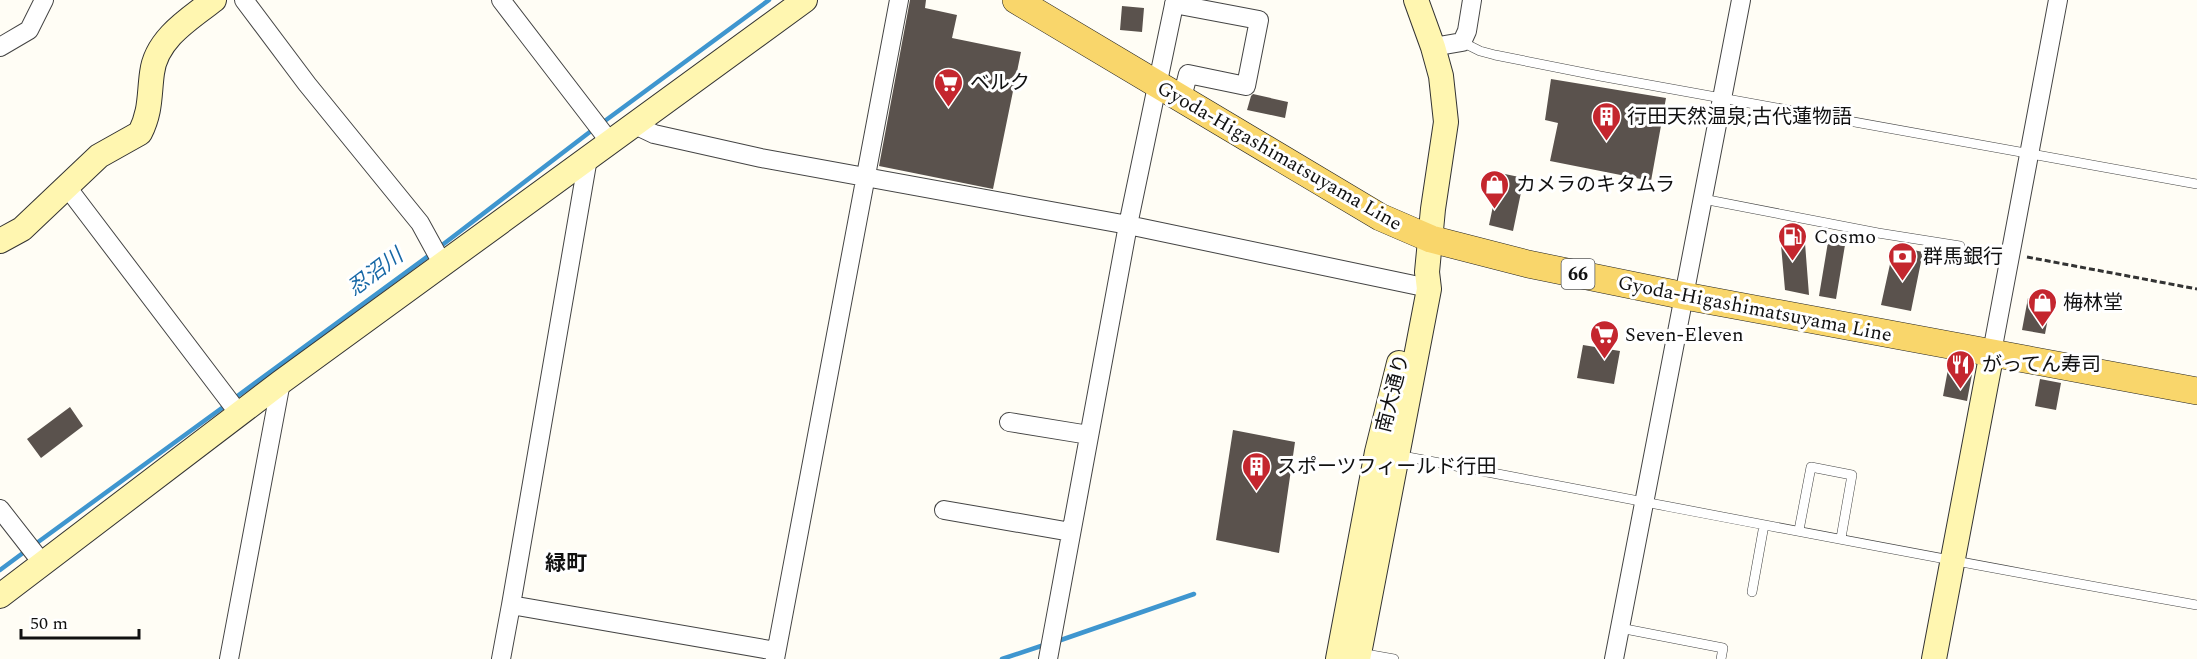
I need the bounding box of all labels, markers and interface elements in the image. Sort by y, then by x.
supermarket icon: ベルク [933,66,965,108]
place label: ベルク [970,68,1030,98]
street label: Gyoda-Higashimatsuyama Line [1151,73,1408,239]
building icon: 行田天然温泉;古代蓮物語 [1590,100,1622,142]
place label: 行田天然温泉;古代蓮物語 [1627,102,1852,132]
shop icon: カメラのキタムラ [1479,168,1511,210]
place label: カメラのキタムラ [1516,170,1675,200]
fuel station icon: Cosmo [1777,220,1809,262]
place label: Cosmo [1814,222,1876,252]
water label: 忍沼川 [341,240,412,305]
bank icon: 群馬銀行 [1886,240,1918,282]
place label: 群馬銀行 [1923,242,2003,272]
road number: 66 [1562,259,1594,289]
street label: Gyoda-Higashimatsuyama Line [1615,268,1894,350]
shop icon: 梅林堂 [2026,286,2058,328]
place label: 梅林堂 [2063,288,2123,318]
supermarket icon: Seven-Eleven [1588,318,1620,360]
place label: Seven-Eleven [1625,320,1744,350]
restaurant icon: がってん寿司 [1945,348,1977,390]
place label: がってん寿司 [1982,350,2101,380]
street label: 南大通り [1369,351,1417,436]
building icon: スポーツフィールド行田 [1240,450,1272,492]
place label: スポーツフィールド行田 [1277,452,1496,482]
district label: 緑町 [545,548,587,580]
scale bar [21,602,140,640]
text: 50 m [30,610,68,637]

